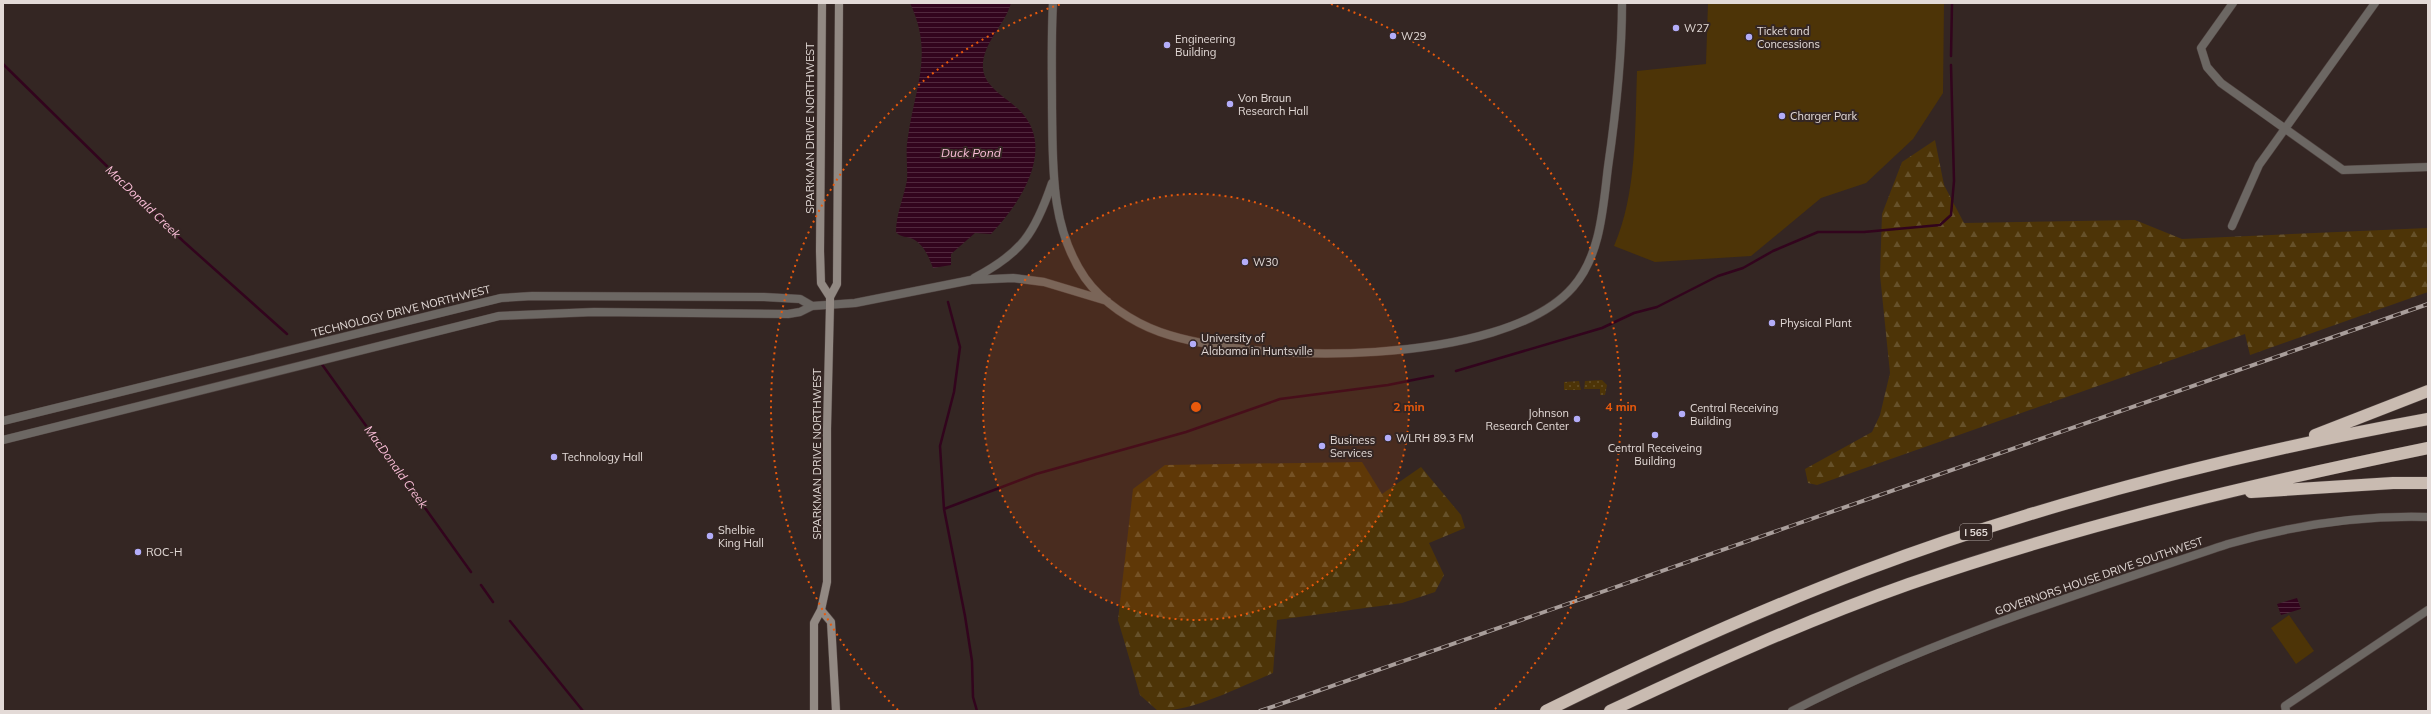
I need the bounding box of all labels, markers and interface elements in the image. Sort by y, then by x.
place label: W27 [1684,21,1709,35]
marker: W27 [1671,23,1681,33]
place label: Ticket and Concessions [1757,24,1820,51]
place label: W29 [1401,29,1426,43]
marker: W29 [1388,31,1398,41]
place label: Engineering Building [1175,32,1235,59]
marker: Ticket and Concessions [1744,32,1754,42]
marker: Engineering Building [1162,40,1172,50]
street label: SPARKMAN DRIVE NORTHWEST [803,42,817,214]
place label: Von Braun Research Hall [1238,91,1308,118]
marker: Von Braun Research Hall [1225,99,1235,109]
place label: Charger Park [1790,109,1857,123]
marker: Charger Park [1777,111,1787,121]
water label: Duck Pond [941,145,1002,160]
water label: MacDonald Creek [103,162,185,242]
place label: W30 [1253,255,1279,269]
marker: W30 [1240,257,1250,267]
street label: TECHNOLOGY DRIVE NORTHWEST [310,282,492,340]
place label: Physical Plant [1780,316,1852,330]
marker: Physical Plant [1767,318,1777,328]
place label: University of Alabama in Huntsville [1201,331,1313,358]
marker: University of Alabama in Huntsville [1188,339,1198,349]
street label: SPARKMAN DRIVE NORTHWEST [810,368,824,540]
text: 2 min [1393,399,1425,414]
text: 4 min [1605,399,1637,414]
centre of rings [1189,400,1203,414]
place label: Central Receiving Building [1690,401,1778,428]
place label: Johnson Research Center [1485,406,1569,433]
marker: Central Receiving Building [1677,409,1687,419]
marker: Johnson Research Center [1572,414,1582,424]
water label: MacDonald Creek [361,422,432,512]
marker: Central Receiveing Building [1650,430,1660,440]
place label: WLRH 89.3 FM [1396,431,1474,445]
place label: Business Services [1330,433,1375,460]
marker: WLRH 89.3 FM [1383,433,1393,443]
marker: Business Services [1317,441,1327,451]
place label: Central Receiveing Building [1608,441,1702,468]
place label: Technology Hall [562,450,643,464]
marker: Technology Hall [549,452,559,462]
place label: Shelbie King Hall [718,523,764,550]
road number: I 565 [1960,524,1992,540]
marker: Shelbie King Hall [705,531,715,541]
street label: GOVERNORS HOUSE DRIVE SOUTHWEST [1993,534,2205,618]
place label: ROC-H [146,545,182,559]
marker: ROC-H [133,547,143,557]

